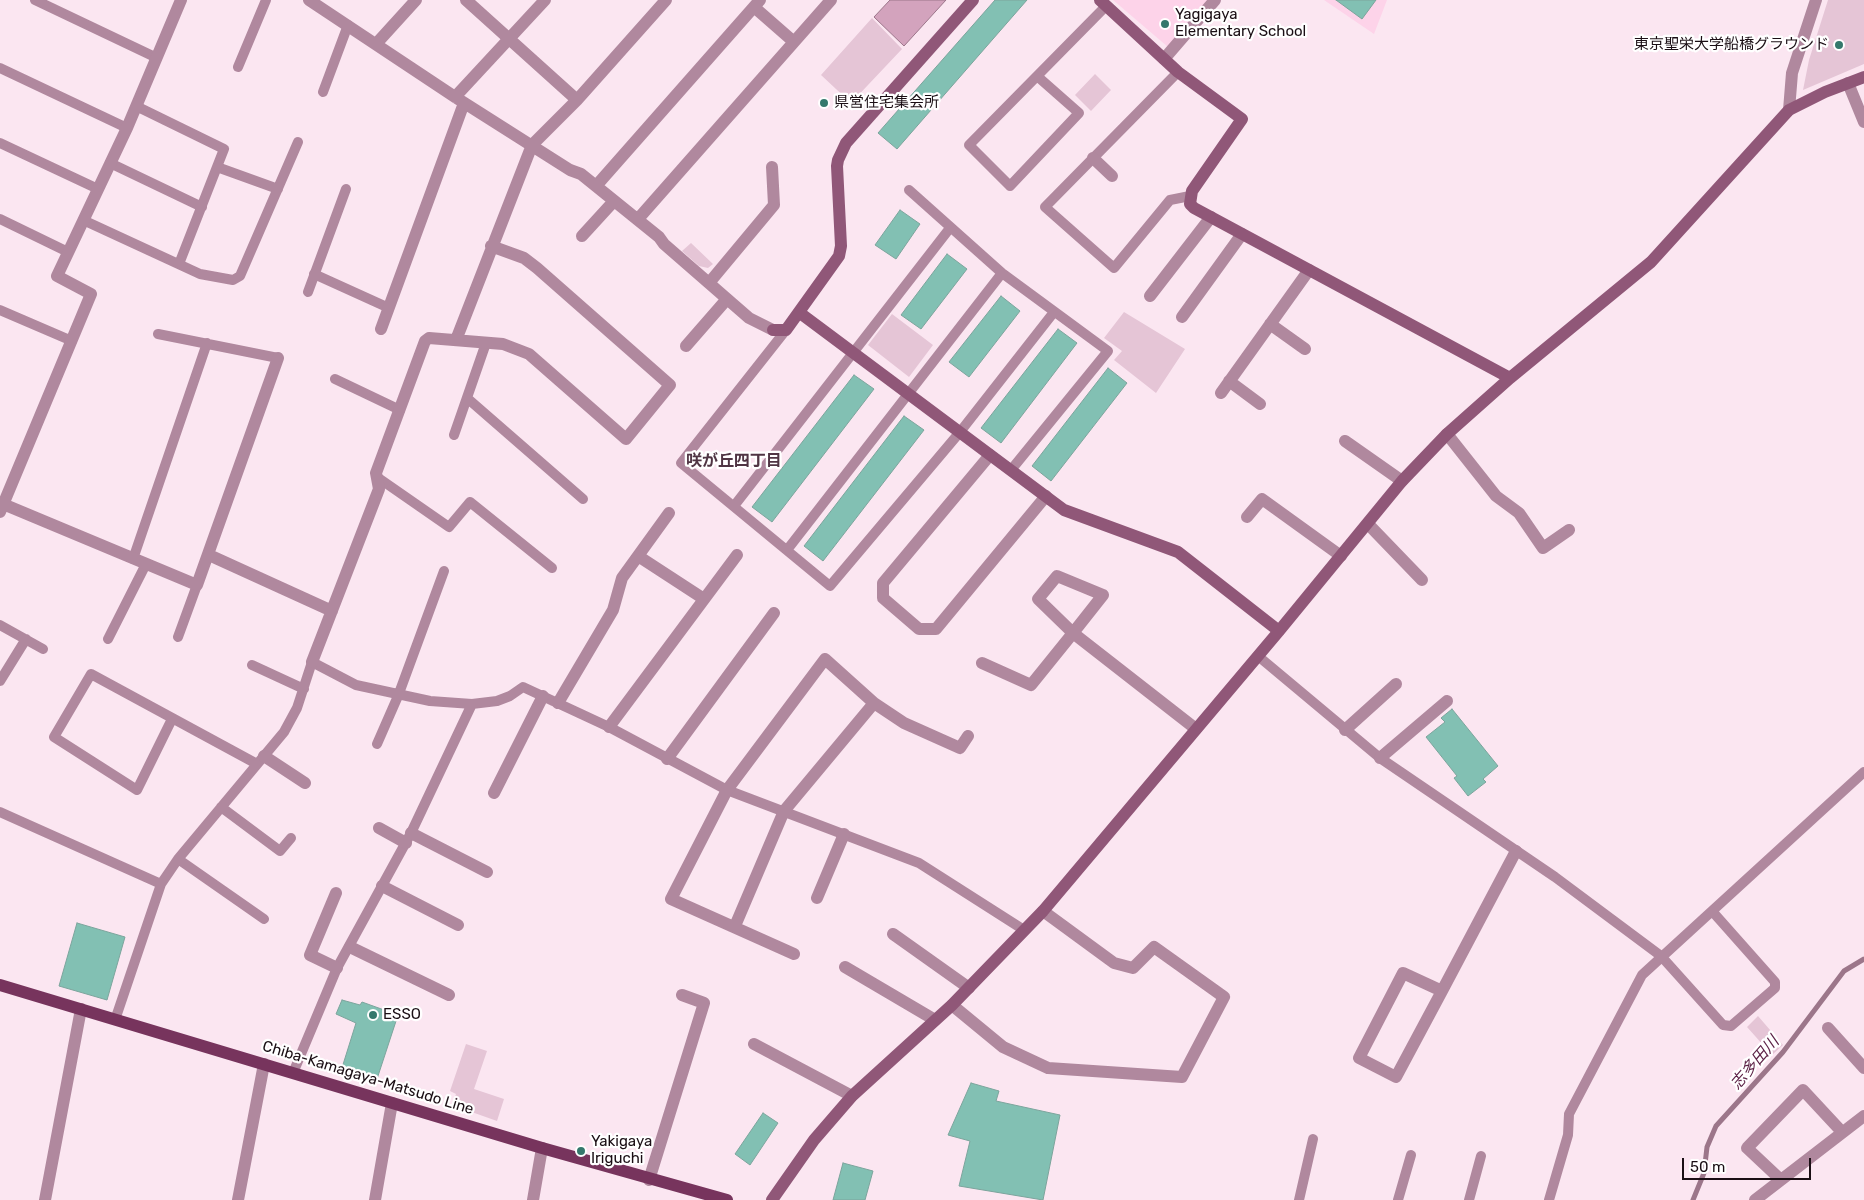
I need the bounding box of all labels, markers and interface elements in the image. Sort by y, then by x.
place label: Yagigaya Elementary School [1175,6,1306,41]
marker: Yagigaya Elementary School [1159,18,1171,30]
place label: 東京聖栄大学船橋グラウンド [1634,36,1829,54]
marker: 東京聖栄大学船橋グラウンド [1833,39,1845,51]
place label: 県営住宅集会所 [834,94,939,112]
marker: 県営住宅集会所 [818,97,830,109]
district label: 咲が丘四丁目 [686,451,782,471]
place label: ESSO [383,1006,421,1024]
marker: ESSO [367,1009,379,1021]
water label: 志多田川 [1727,1033,1783,1093]
street label: Chiba-Kamagaya-Matsudo Line [260,1037,476,1119]
place label: Yakigaya Iriguchi [591,1133,652,1168]
marker: Yakigaya Iriguchi [575,1145,587,1157]
scale bar [1684,1148,1813,1180]
text: 50 m [1690,1158,1725,1176]

